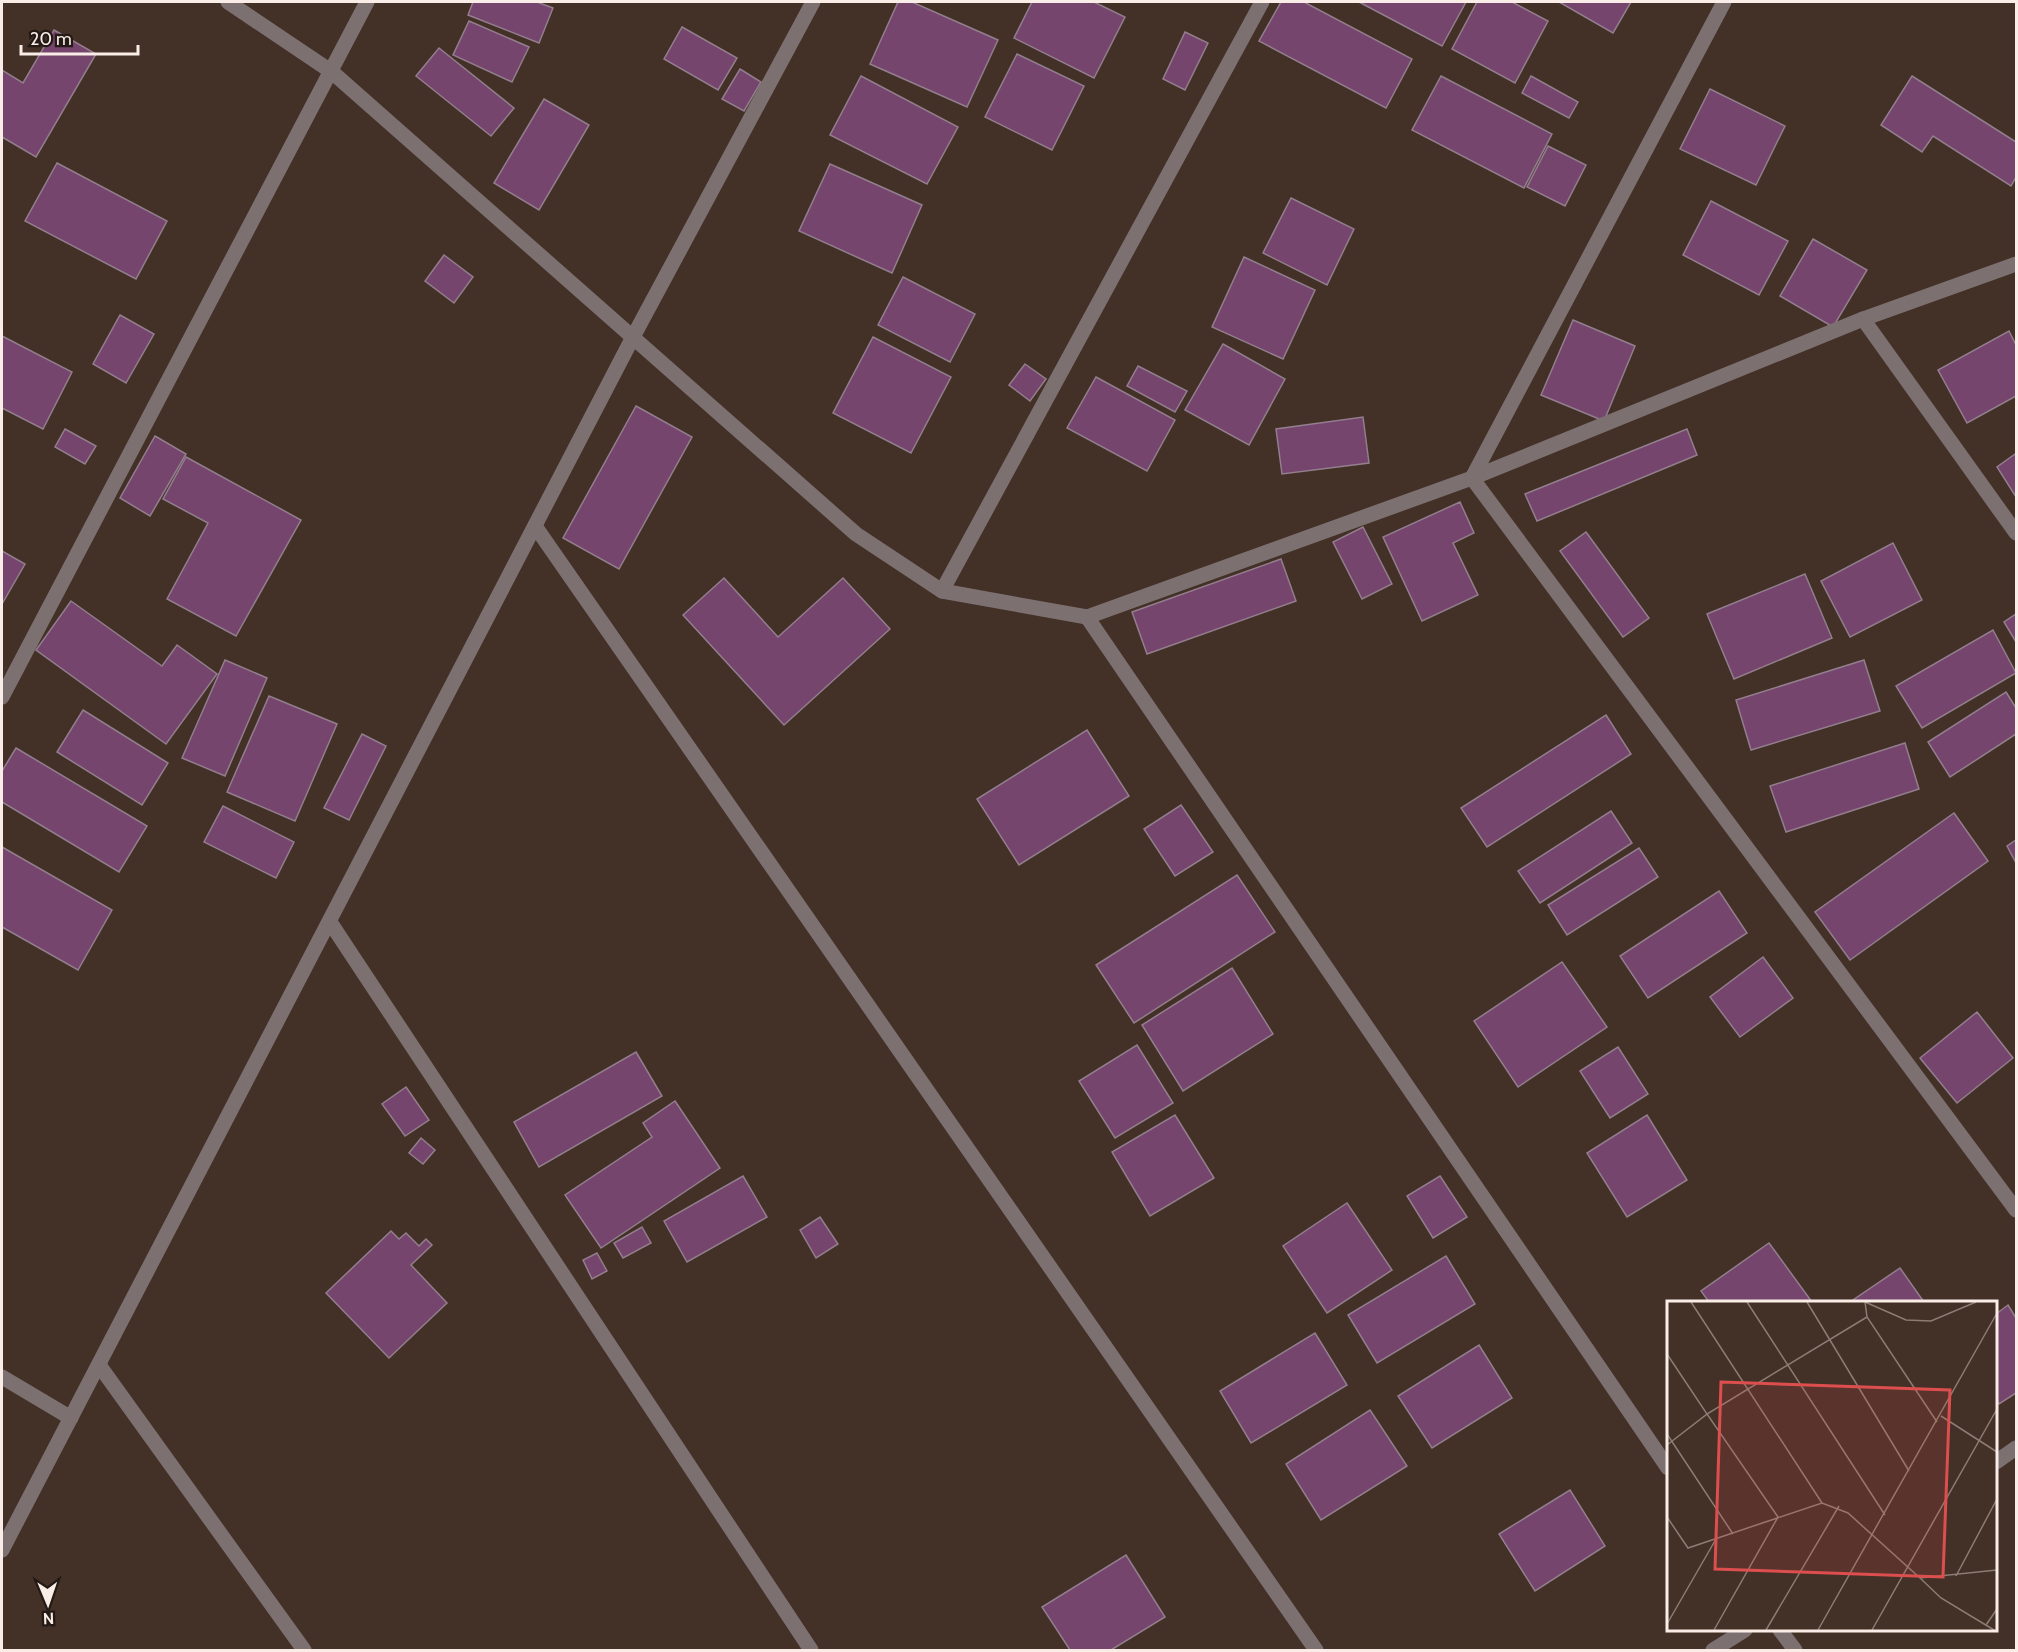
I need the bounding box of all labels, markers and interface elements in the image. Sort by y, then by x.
scale bar [21,18,138,56]
text: 20 m [30,28,72,50]
inset map [1667,1301,1997,1631]
north arrow [18,1574,78,1634]
text: N [43,1609,54,1628]

